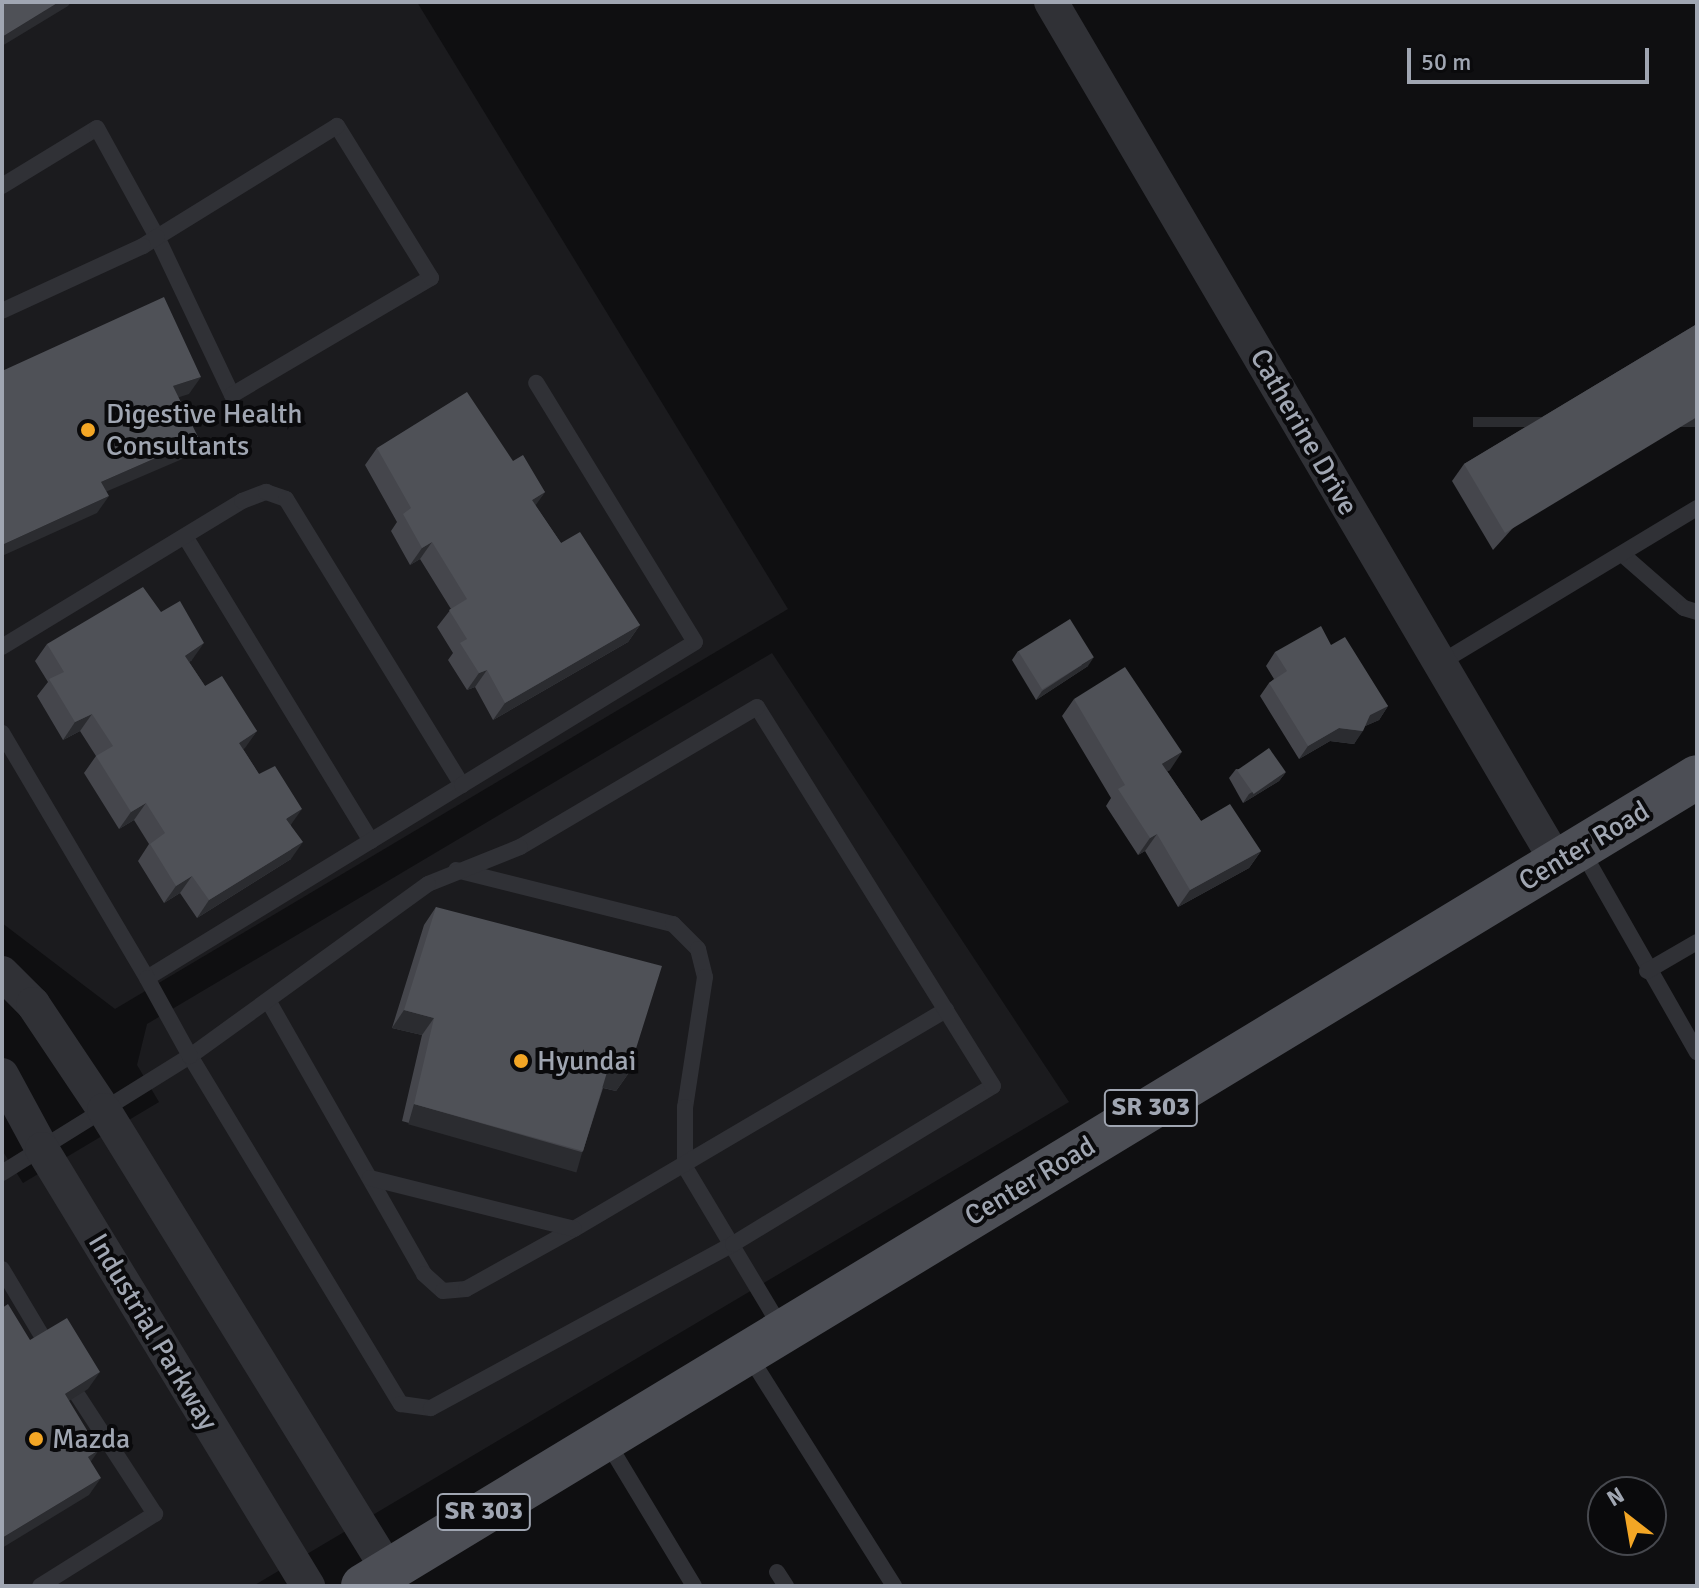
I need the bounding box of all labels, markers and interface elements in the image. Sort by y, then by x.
scale bar [1411,32,1653,82]
text: 50 m [1421,47,1471,77]
street label: Catherine Drive [1243,343,1365,521]
place label: Digestive Health Consultants [106,397,303,463]
marker: Digestive Health Consultants [77,419,99,441]
street label: Center Road [1513,794,1655,898]
place label: Hyundai [537,1044,636,1078]
marker: Hyundai [512,1052,530,1070]
road number: SR 303 [1103,1086,1199,1130]
street label: Center Road [959,1129,1101,1233]
street label: Industrial Parkway [81,1228,225,1436]
place label: Mazda [52,1422,130,1456]
marker: Mazda [27,1430,45,1448]
north arrow [1587,1476,1667,1556]
text: N [1602,1481,1629,1512]
road number: SR 303 [436,1490,532,1534]

